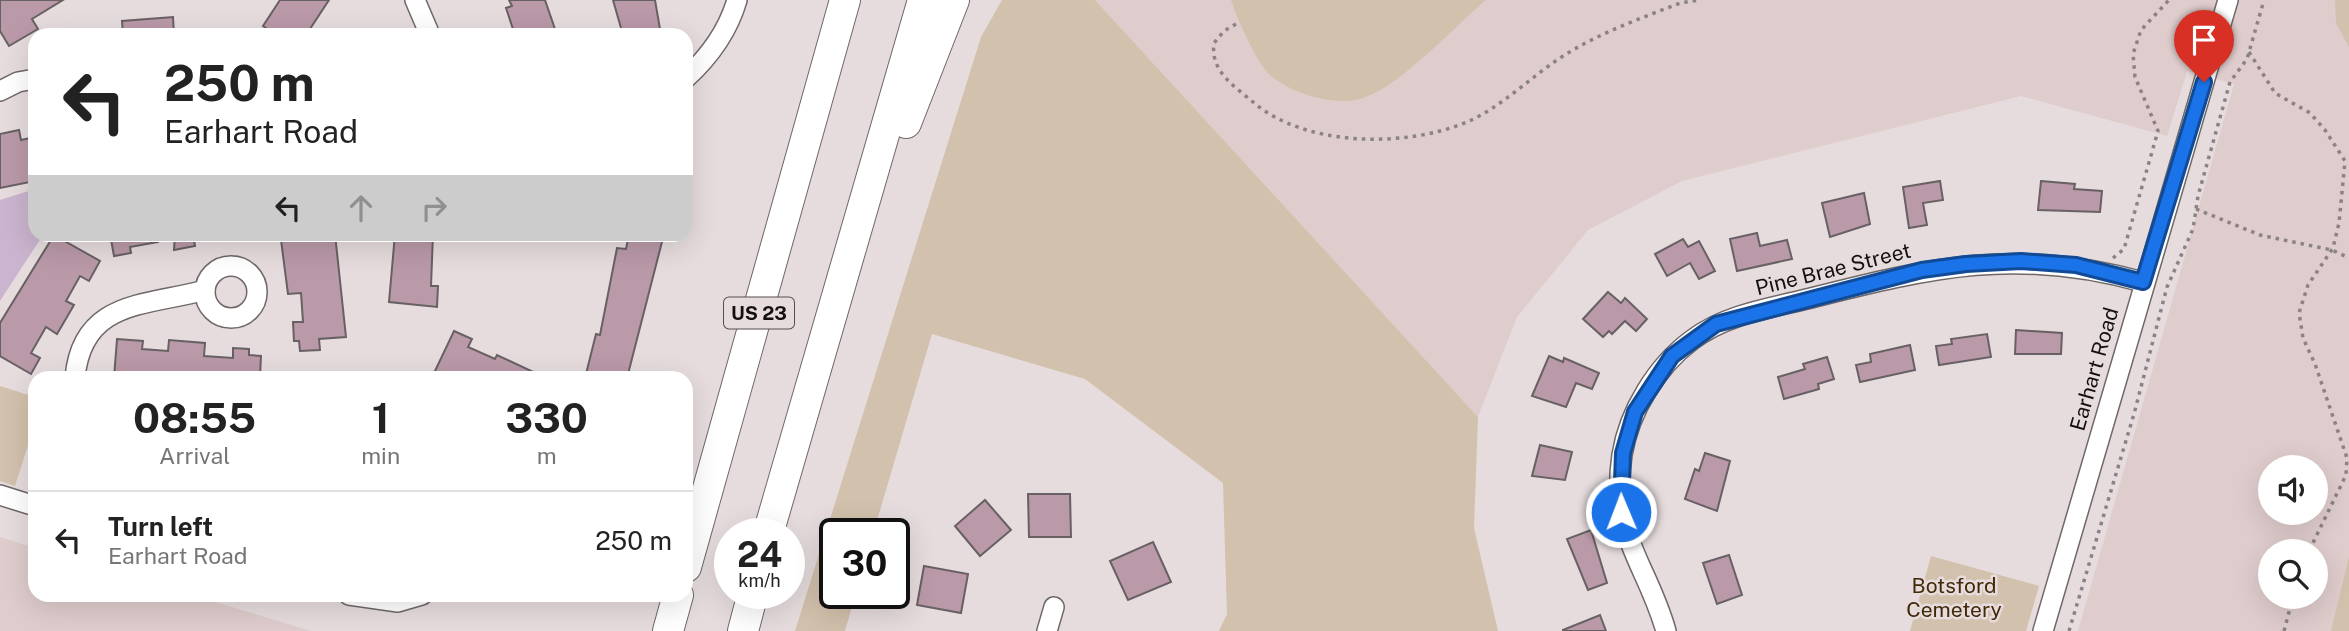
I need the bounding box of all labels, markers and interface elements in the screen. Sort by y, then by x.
pin [2174,10,2234,82]
icon: arrive [2185,21,2223,59]
text: 250 m [164,54,315,112]
icon: left [49,56,140,147]
text: Earhart Road [164,113,358,150]
icon: left [269,189,307,227]
icon: ahead [342,189,380,227]
icon: right [415,189,453,227]
street label: Pine Brae Street [1753,238,1913,300]
road number: US 23 [724,298,794,328]
street label: Earhart Road [2064,304,2124,434]
text: 08:55 [133,393,256,442]
text: 1 [372,393,390,442]
text: 330 [505,393,588,442]
text: Arrival [159,442,230,469]
text: min [361,442,400,469]
text: m [537,442,557,469]
map controls [2258,455,2328,609]
button: sound [2258,455,2328,525]
position arrow [1584,475,1658,549]
text: Turn left [108,511,213,542]
speed limit sign: 30 [819,518,910,609]
icon: left [49,521,87,559]
text: 250 m [595,525,672,556]
text: 24 [737,534,782,575]
button: search [2258,539,2328,609]
text: Earhart Road [108,542,247,569]
text: km/h [738,570,781,591]
park label: Botsford Cemetery [1906,573,2002,622]

